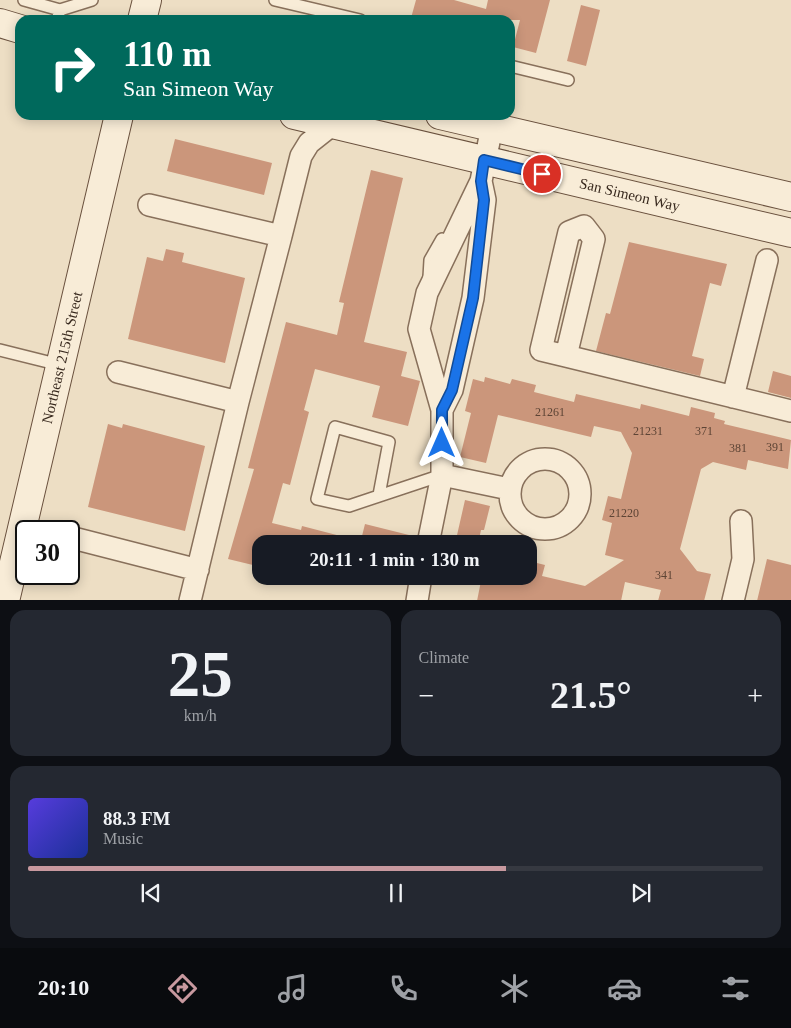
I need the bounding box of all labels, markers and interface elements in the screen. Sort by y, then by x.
icon: right [40,35,105,100]
text: 110 m [123,35,211,74]
text: San Simeon Way [123,76,274,101]
pin [521,153,563,195]
icon: arrive [528,160,556,188]
street label: San Simeon Way [578,175,682,214]
street label: Northeast 215th Street [39,289,85,425]
house number: 21261 [535,405,565,419]
position arrow [415,416,467,468]
house number: 21231 [633,424,663,438]
house number: 371 [695,424,713,438]
house number: 391 [766,440,784,454]
house number: 381 [729,441,747,455]
house number: 21220 [609,506,639,520]
speed limit sign: 30 [15,520,80,585]
text: 20:11 · 1 min · 130 m [310,549,479,570]
house number: 341 [655,568,673,582]
text: 25 [168,638,233,710]
text: Climate [419,649,469,666]
text: 21.5° [550,674,632,716]
text: − [419,680,434,711]
text: + [747,680,763,711]
text: km/h [184,707,217,724]
text: 88.3 FM [103,808,171,829]
text: Music [103,830,143,847]
icon: previous [137,879,165,907]
icon: pause [382,879,410,907]
icon: next [627,879,655,907]
icon: directions [165,971,200,1006]
icon: music [275,971,310,1006]
icon: phone [386,971,421,1006]
icon: climate [497,971,532,1006]
icon: car [607,971,642,1006]
icon: filters [718,971,753,1006]
text: 20:10 [38,975,89,1000]

